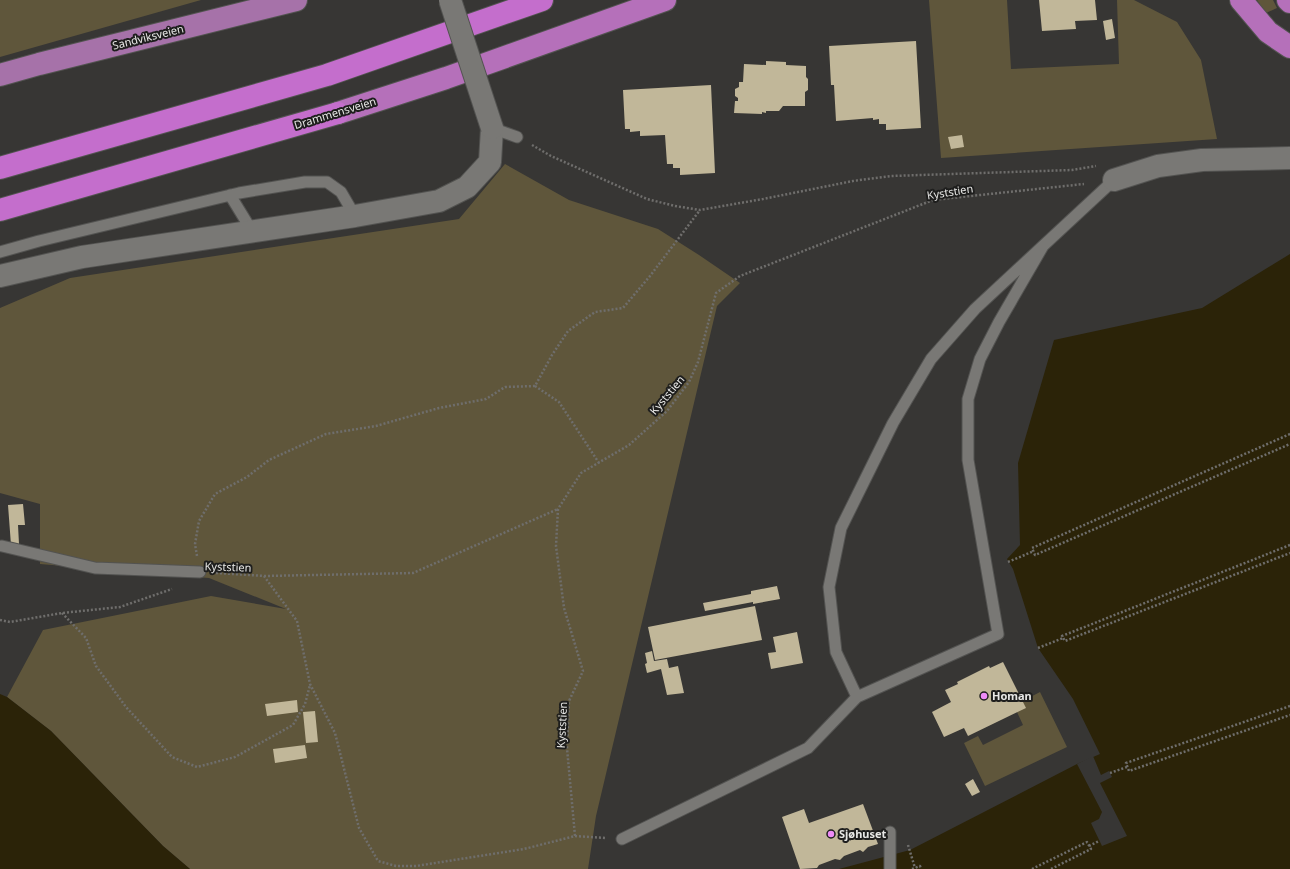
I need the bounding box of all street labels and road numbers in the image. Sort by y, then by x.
street label: Sandviksveien [111,20,185,53]
street label: Drammensveien [292,93,378,132]
street label: Kyststien [926,180,974,203]
street label: Kyststien [646,372,687,417]
street label: Kyststien [204,558,252,575]
street label: Kyststien [553,701,570,749]

